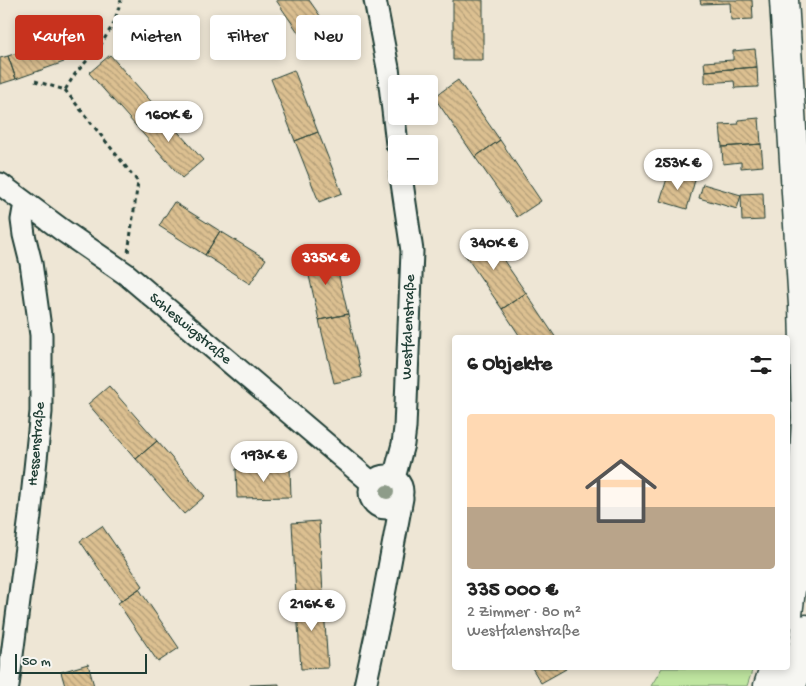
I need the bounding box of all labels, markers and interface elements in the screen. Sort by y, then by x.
chip: Kaufen [15,15,103,60]
chip: Mieten [113,15,200,60]
chip: Filter [210,15,286,60]
chip: Neu [296,15,361,60]
map controls [388,75,438,185]
button: + [388,75,438,125]
pin: 160K € [128,100,210,143]
text: 160K € [146,107,192,126]
button: − [388,135,438,185]
pin: 253K € [637,148,719,191]
text: 253K € [655,155,701,174]
pin: 340K € [453,228,535,271]
text: 340K € [470,235,518,254]
pin: 335K € [285,244,367,286]
text: 335K € [302,250,350,269]
street label: Westfalenstraße [398,274,420,380]
street label: Schleswigstraße [145,289,235,369]
icon: filters [747,351,775,379]
text: 6 Objekte [467,353,552,378]
street label: Hessenstraße [24,401,50,487]
pin: 193K € [223,440,305,483]
icon: home [576,446,666,536]
text: 193K € [242,447,286,466]
text: 335 000 € [467,579,558,604]
pin: 216K € [271,590,353,632]
text: 216K € [290,596,334,615]
text: 2 Zimmer · 80 m² [467,604,581,623]
text: Westfalenstraße [467,623,579,642]
scale bar [15,651,148,674]
text: 50 m [22,654,51,671]

